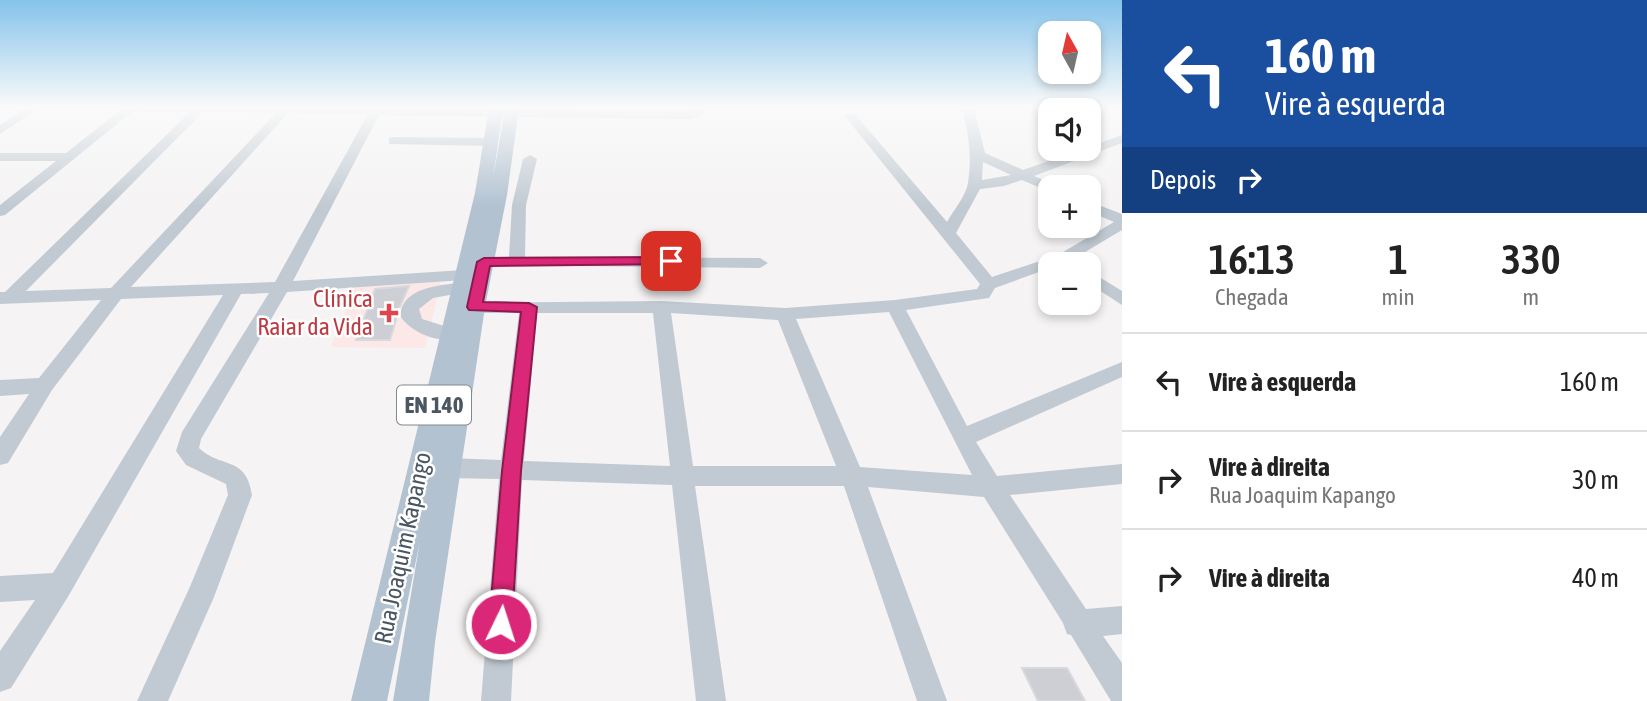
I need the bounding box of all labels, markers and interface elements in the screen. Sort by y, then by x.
north arrow [1038,21,1101,84]
map controls [1038,21,1101,315]
text: 160 m [1265,27,1376,83]
icon: left [1150,28,1241,119]
text: Vire à esquerda [1265,85,1446,122]
button: sound [1038,98,1101,161]
icon: right [1230,161,1268,199]
text: Depois [1150,165,1216,195]
button: + [1038,175,1101,238]
pin [641,231,701,291]
text: 16:13 [1209,235,1295,283]
text: 1 [1388,235,1408,283]
text: 330 [1501,235,1560,283]
icon: arrive [652,242,690,280]
button: − [1038,252,1101,315]
text: Chegada [1215,284,1289,310]
text: min [1382,284,1415,310]
text: m [1523,284,1539,310]
place label: Clínica Raiar da Vida [257,285,373,340]
marker: Clínica Raiar da Vida [379,303,399,323]
icon: left [1150,363,1188,401]
text: Vire à esquerda [1209,367,1356,397]
text: 160 m [1560,367,1619,397]
road number: EN 140 [397,386,471,424]
street label: Rua Joaquim Kapango [369,450,436,646]
text: Vire à direita [1209,452,1330,482]
icon: right [1150,461,1188,499]
text: 30 m [1572,465,1619,495]
text: Rua Joaquim Kapango [1209,482,1396,508]
icon: right [1150,559,1188,597]
text: Vire à direita [1209,563,1330,593]
text: 40 m [1572,563,1619,593]
position arrow [464,587,538,661]

